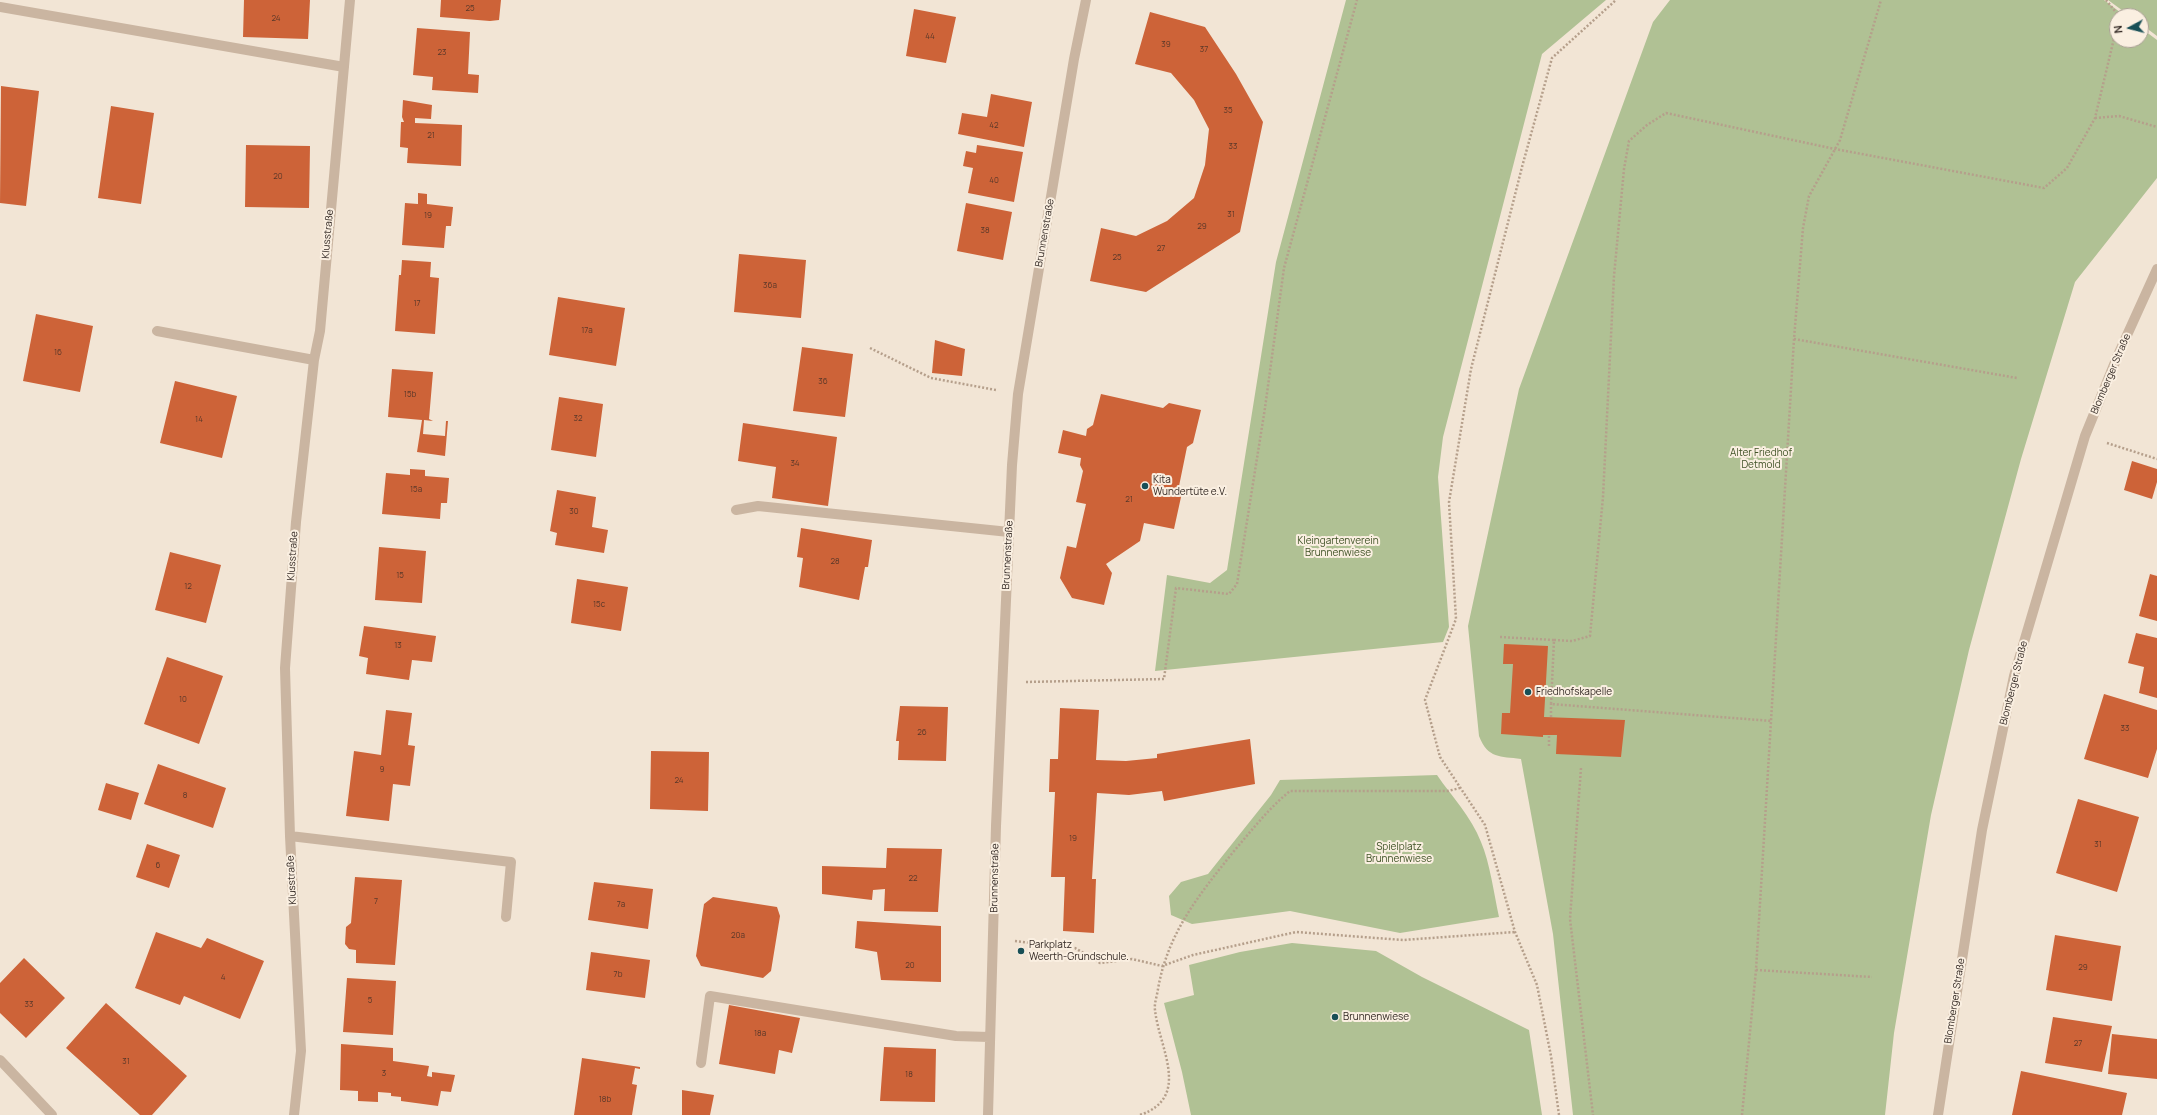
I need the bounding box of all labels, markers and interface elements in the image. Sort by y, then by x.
house number: 25 [465,4,475,14]
north arrow [2109,8,2149,48]
house number: 24 [271,14,281,24]
text: N [2110,25,2126,34]
house number: 44 [925,32,935,42]
house number: 39 [1161,40,1171,50]
house number: 37 [1200,45,1208,55]
house number: 23 [438,48,446,58]
house number: 35 [1223,106,1233,116]
house number: 42 [989,121,999,131]
house number: 21 [427,131,435,141]
house number: 33 [1229,142,1237,152]
house number: 20 [273,172,283,182]
house number: 40 [989,176,999,186]
street label: Brunnenstraße [1033,198,1057,268]
street label: Klusstraße [320,209,336,259]
house number: 31 [1227,210,1235,220]
house number: 19 [424,211,432,221]
house number: 29 [1197,222,1207,232]
house number: 38 [980,226,990,236]
house number: 27 [1157,244,1165,254]
house number: 25 [1112,253,1122,263]
house number: 36a [763,281,777,291]
house number: 17 [413,299,421,309]
house number: 17a [581,326,593,336]
street label: Blomberger Straße [2089,332,2133,416]
house number: 16 [54,348,62,358]
house number: 36 [818,377,828,387]
house number: 15b [404,390,416,400]
house number: 32 [574,414,582,424]
house number: 14 [195,415,203,425]
park label: Alter Friedhof Detmold [1730,447,1792,470]
house number: 34 [790,459,800,469]
place label: Kita Wundertüte e.V. [1153,474,1227,498]
marker: Kita Wundertüte e.V. [1140,481,1150,491]
house number: 15a [410,485,422,495]
house number: 21 [1125,495,1133,505]
house number: 30 [569,507,579,517]
street label: Brunnenstraße [1000,520,1016,590]
street label: Klusstraße [285,531,301,581]
park label: Kleingartenverein Brunnenwiese [1297,535,1379,558]
house number: 28 [830,557,840,567]
house number: 15 [396,571,404,581]
house number: 12 [184,582,192,592]
house number: 15c [593,600,605,610]
street label: Blomberger Straße [1998,640,2030,726]
house number: 13 [394,641,402,651]
place label: Friedhofskapelle [1536,686,1612,698]
marker: Friedhofskapelle [1523,687,1533,697]
house number: 10 [179,695,187,705]
house number: 33 [2121,724,2129,734]
house number: 26 [917,728,927,738]
house number: 9 [380,765,384,775]
house number: 24 [674,776,684,786]
house number: 8 [183,791,187,801]
house number: 19 [1069,834,1077,844]
house number: 31 [2094,840,2102,850]
park label: Spielplatz Brunnenwiese [1366,841,1432,864]
street label: Brunnenstraße [988,843,1002,913]
street label: Klusstraße [285,855,299,905]
house number: 6 [156,861,160,871]
house number: 22 [908,874,918,884]
house number: 7 [374,897,378,907]
house number: 7a [617,900,625,910]
house number: 20a [731,931,745,941]
place label: Parkplatz Weerth-Grundschule. [1029,939,1129,962]
marker: Parkplatz Weerth-Grundschule. [1016,946,1026,956]
street label: Blomberger Straße [1942,957,1968,1045]
house number: 20 [905,961,915,971]
house number: 29 [2078,963,2088,973]
house number: 7b [614,970,622,980]
house number: 4 [221,973,225,983]
house number: 5 [368,996,372,1006]
house number: 33 [25,1000,33,1010]
place label: Brunnenwiese [1343,1011,1409,1023]
marker: Brunnenwiese [1330,1012,1340,1022]
house number: 18a [754,1029,766,1039]
house number: 27 [2074,1039,2082,1049]
house number: 31 [122,1057,130,1067]
house number: 3 [382,1069,386,1079]
house number: 18 [905,1070,913,1080]
house number: 18b [599,1095,611,1105]

